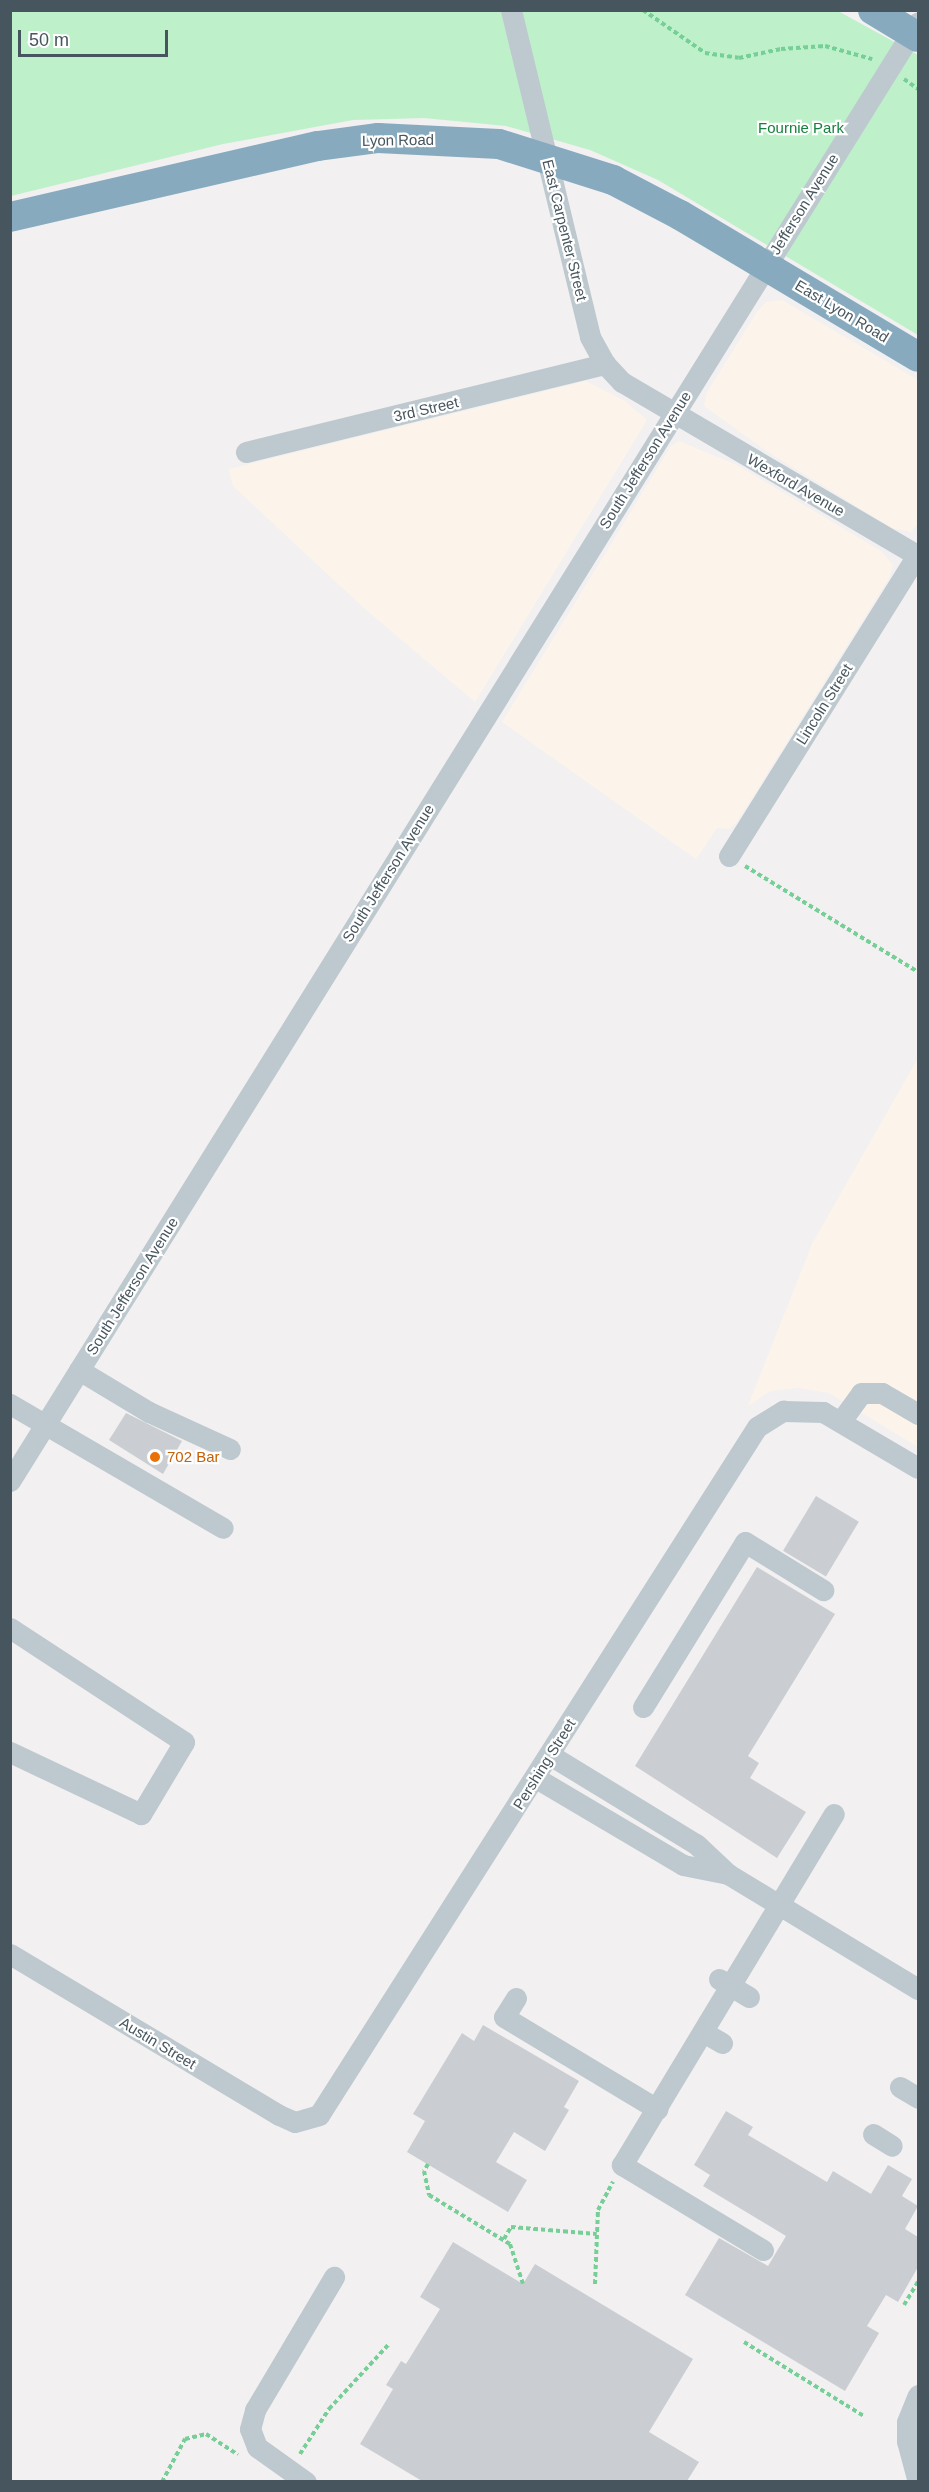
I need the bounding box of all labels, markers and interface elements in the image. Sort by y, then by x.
scale bar [21,18,171,56]
text: 50 m [29,30,69,50]
park label: Fournie Park [758,119,844,137]
street label: Lyon Road [362,130,434,150]
street label: Jefferson Avenue [766,150,842,258]
street label: East Carpenter Street [539,157,591,303]
street label: East Lyon Road [792,276,892,346]
street label: South Jefferson Avenue [595,388,695,532]
street label: 3rd Street [392,393,460,425]
street label: Wexford Avenue [744,450,848,520]
street label: Lincoln Street [792,660,856,748]
street label: South Jefferson Avenue [338,801,438,945]
street label: South Jefferson Avenue [82,1214,182,1358]
place label: 702 Bar [167,1448,220,1466]
marker: 702 Bar [148,1450,162,1464]
street label: Pershing Street [509,1715,579,1813]
street label: Austin Street [117,2013,199,2073]

